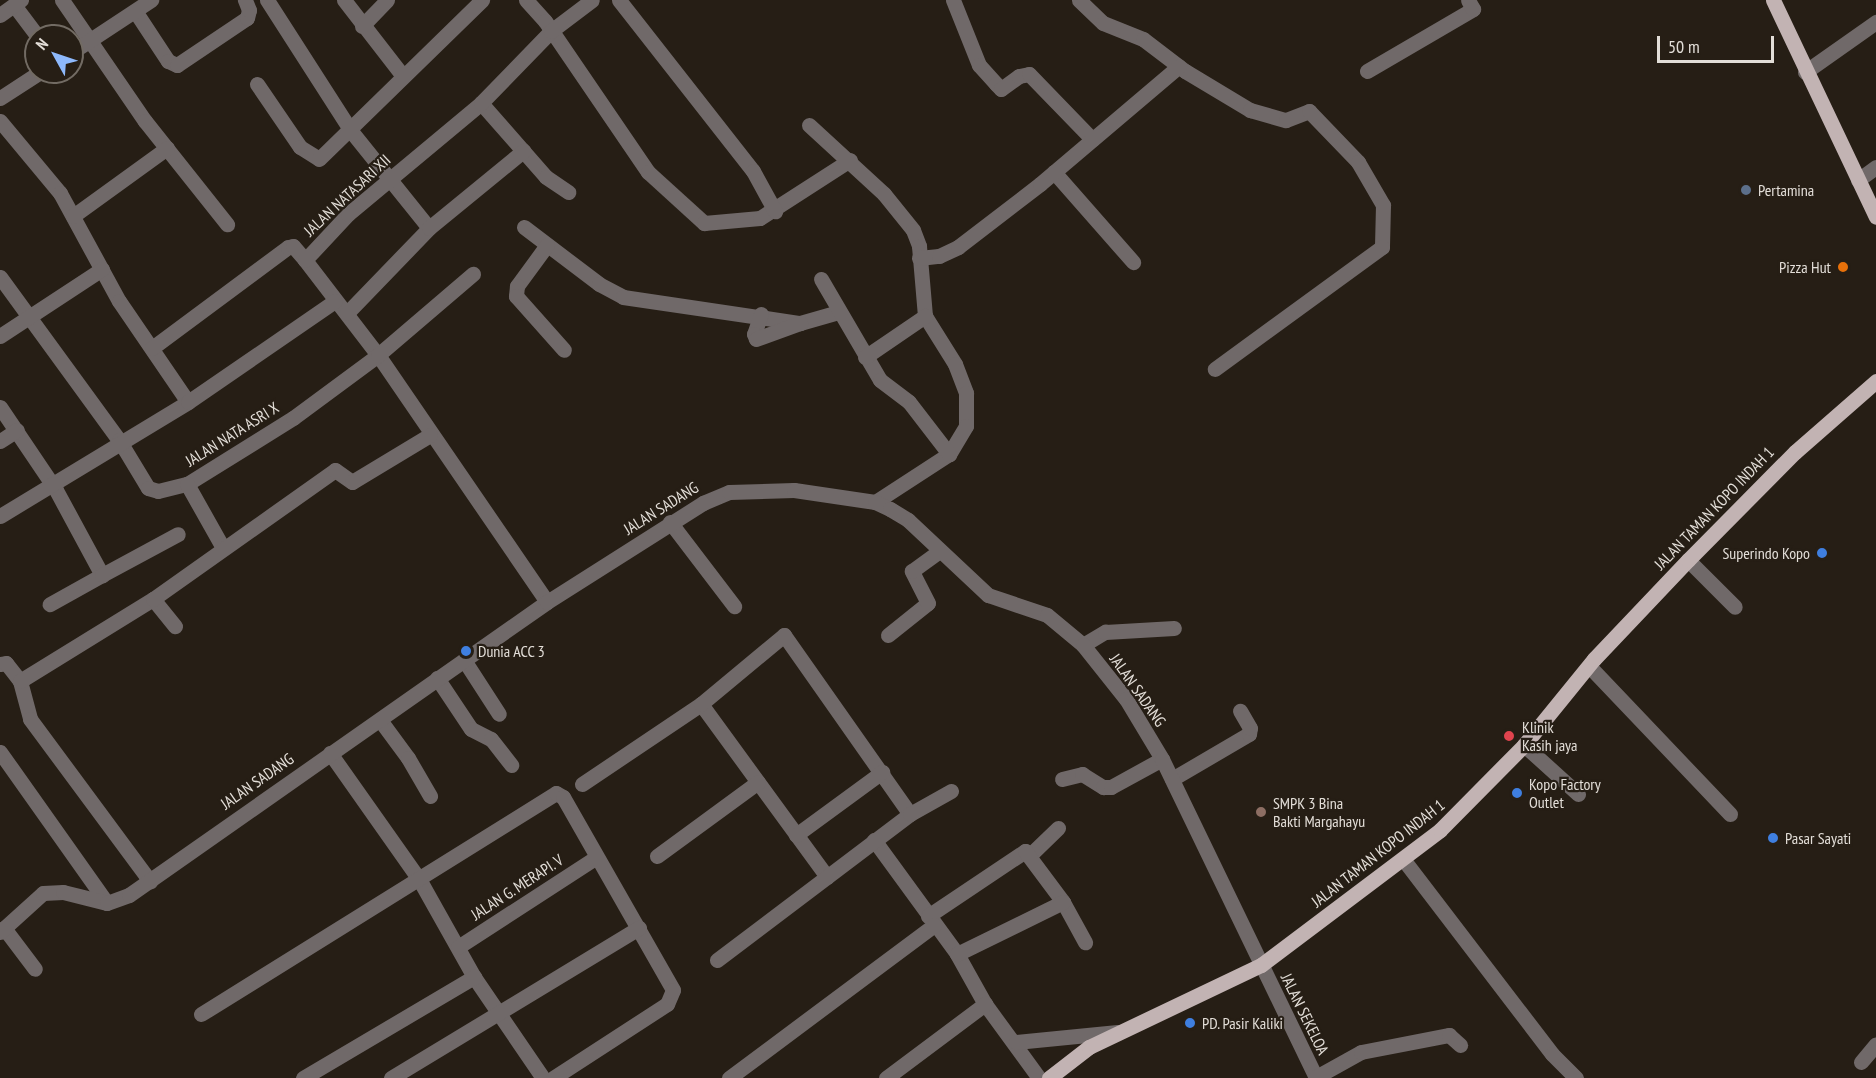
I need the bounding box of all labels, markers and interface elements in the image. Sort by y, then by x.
north arrow [24,24,84,84]
scale bar [1660,24,1777,62]
text: N [31,34,52,53]
text: 50 m [1668,35,1700,58]
street label: JALAN NATASARI XII [300,150,394,240]
place label: Pertamina [1758,180,1814,200]
marker: Pertamina [1739,183,1753,197]
place label: Pizza Hut [1779,257,1831,277]
marker: Pizza Hut [1836,260,1850,274]
street label: JALAN NATA ASRI X [181,397,283,471]
street label: JALAN TAMAN KOPO INDAH 1 [1650,442,1778,574]
street label: JALAN SADANG [620,478,702,538]
place label: Superindo Kopo [1722,543,1810,563]
marker: Superindo Kopo [1815,546,1829,560]
place label: Dunia ACC 3 [478,641,546,661]
marker: Dunia ACC 3 [459,644,473,658]
street label: JALAN SADANG [1106,650,1170,730]
place label: Klinik Kasih jaya [1522,717,1578,755]
marker: Klinik Kasih jaya [1500,727,1518,745]
street label: JALAN SADANG [217,749,297,813]
place label: Kopo Factory Outlet [1529,774,1601,812]
marker: Kopo Factory Outlet [1510,786,1524,800]
place label: SMPK 3 Bina Bakti Margahayu [1273,793,1365,831]
street label: JALAN TAMAN KOPO INDAH 1 [1307,795,1449,911]
marker: SMPK 3 Bina Bakti Margahayu [1254,805,1268,819]
place label: Pasar Sayati [1785,828,1851,848]
marker: Pasar Sayati [1766,831,1780,845]
street label: JALAN G. MERAPI. V [466,849,568,925]
street label: JALAN SEKELOA [1277,970,1333,1058]
place label: PD. Pasir Kaliki [1202,1013,1284,1033]
marker: PD. Pasir Kaliki [1183,1016,1197,1030]

